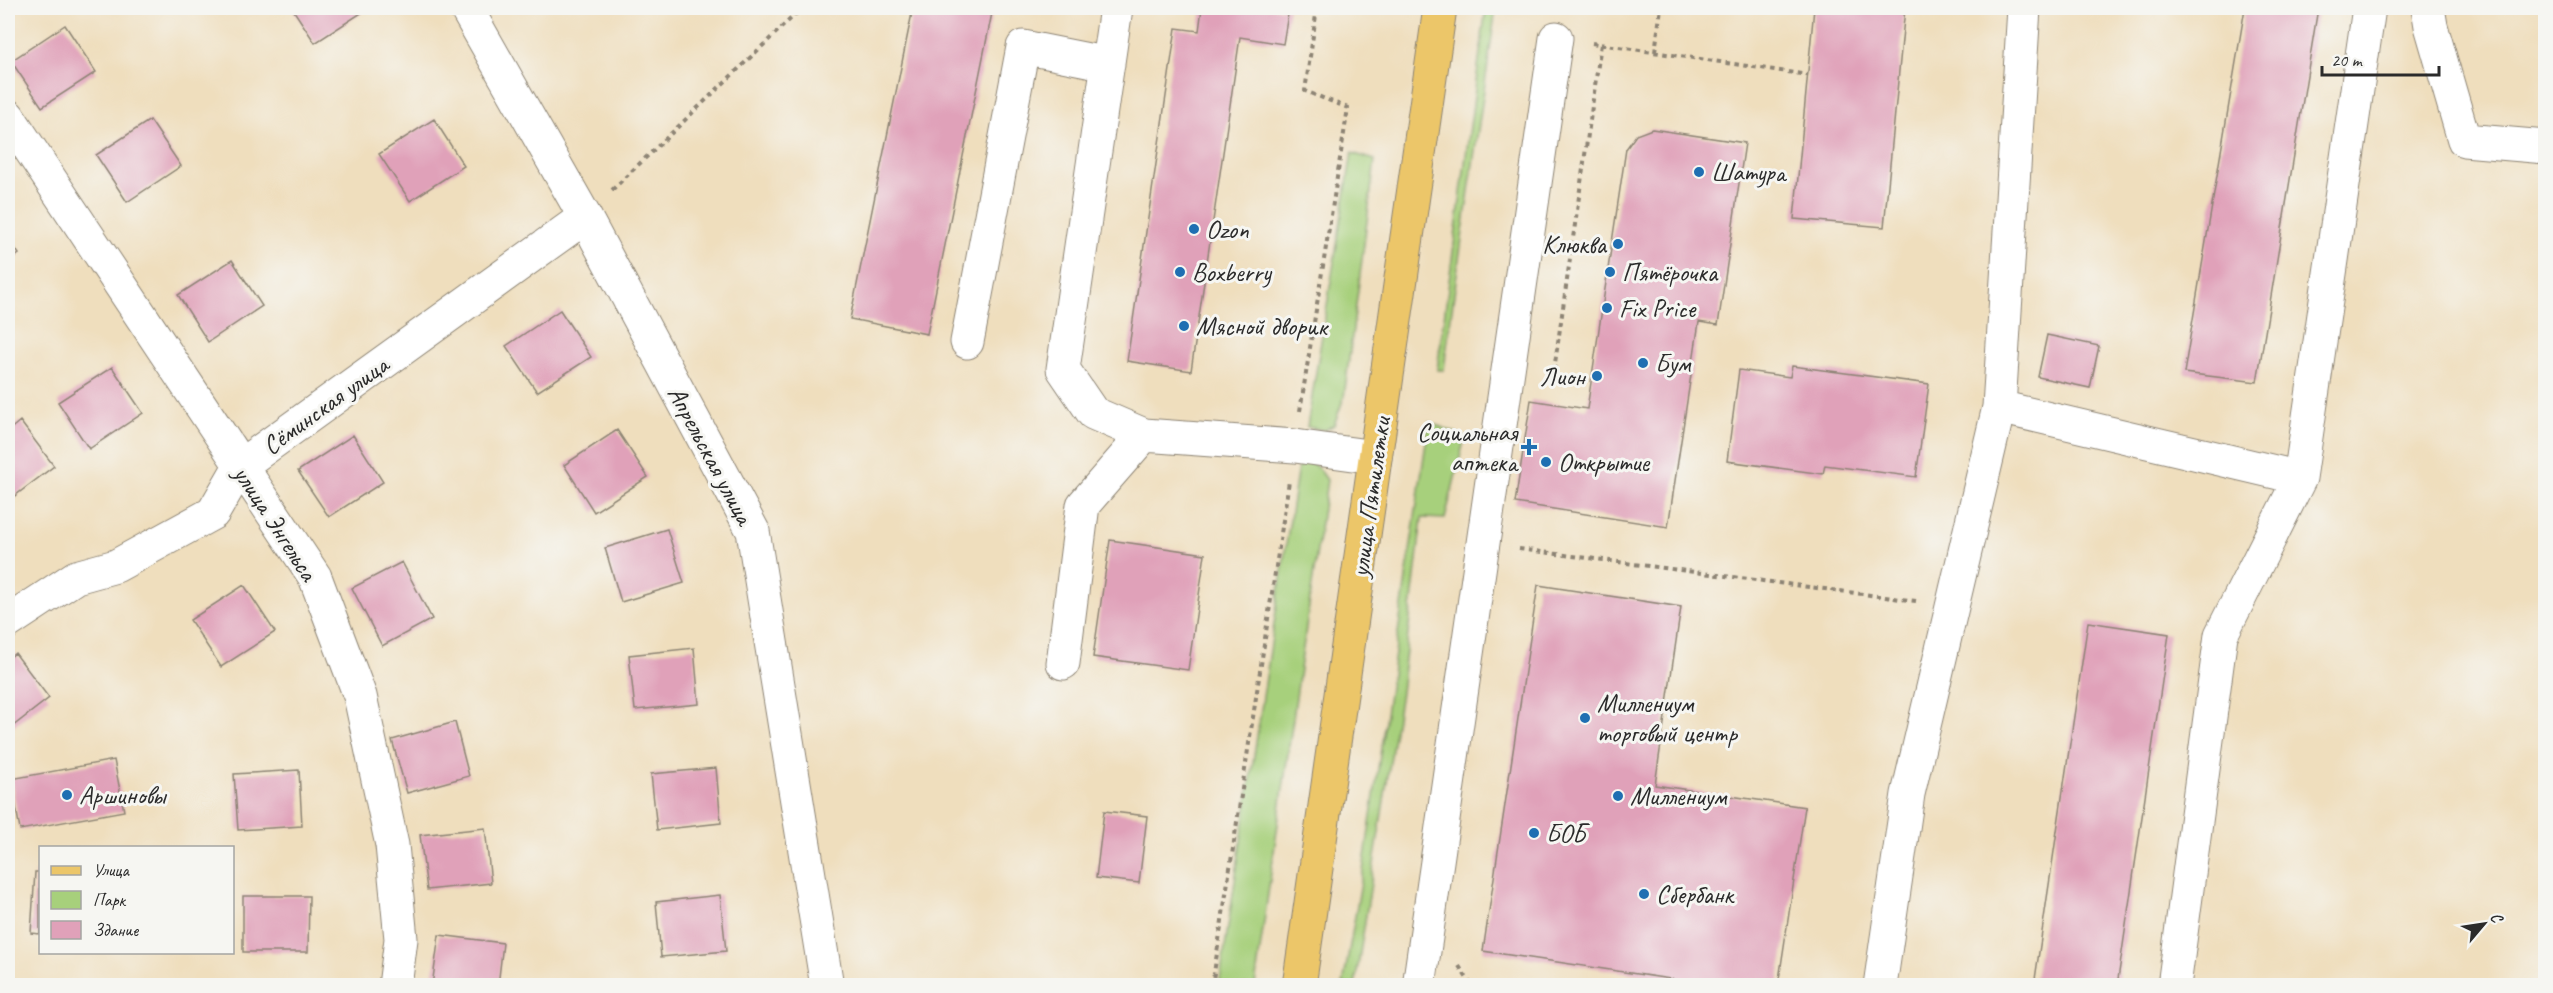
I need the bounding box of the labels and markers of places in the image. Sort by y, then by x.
place label: Шатура [1711,156,1788,189]
marker: Шатура [1692,165,1706,179]
place label: Ozon [1206,213,1249,246]
marker: Ozon [1187,222,1201,236]
place label: Клюква [1542,228,1608,261]
marker: Клюква [1611,237,1625,251]
place label: Boxberry [1192,256,1273,289]
place label: Пятёрочка [1622,256,1719,289]
marker: Boxberry [1173,265,1187,279]
marker: Пятёрочка [1603,265,1617,279]
place label: Fix Price [1619,292,1697,325]
marker: Fix Price [1600,301,1614,315]
place label: Мясной дворик [1196,310,1329,343]
marker: Мясной дворик [1177,319,1191,333]
place label: Бум [1655,347,1692,380]
marker: Бум [1636,356,1650,370]
place label: Лион [1540,360,1586,393]
marker: Лион [1590,369,1604,383]
place label: Социальная аптека [1417,416,1519,479]
marker: Социальная аптека [1522,440,1536,454]
place label: Открытие [1558,446,1651,479]
marker: Открытие [1539,455,1553,469]
place label: Миллениум торговый центр [1597,687,1738,750]
marker: Миллениум торговый центр [1578,711,1592,725]
place label: Аршиновы [79,779,168,812]
place label: Миллениум [1630,780,1728,813]
marker: Аршиновы [60,788,74,802]
marker: Миллениум [1611,789,1625,803]
place label: БОБ [1546,817,1590,850]
marker: БОБ [1527,826,1541,840]
place label: Сбербанк [1656,878,1736,911]
marker: Сбербанк [1637,887,1651,901]

